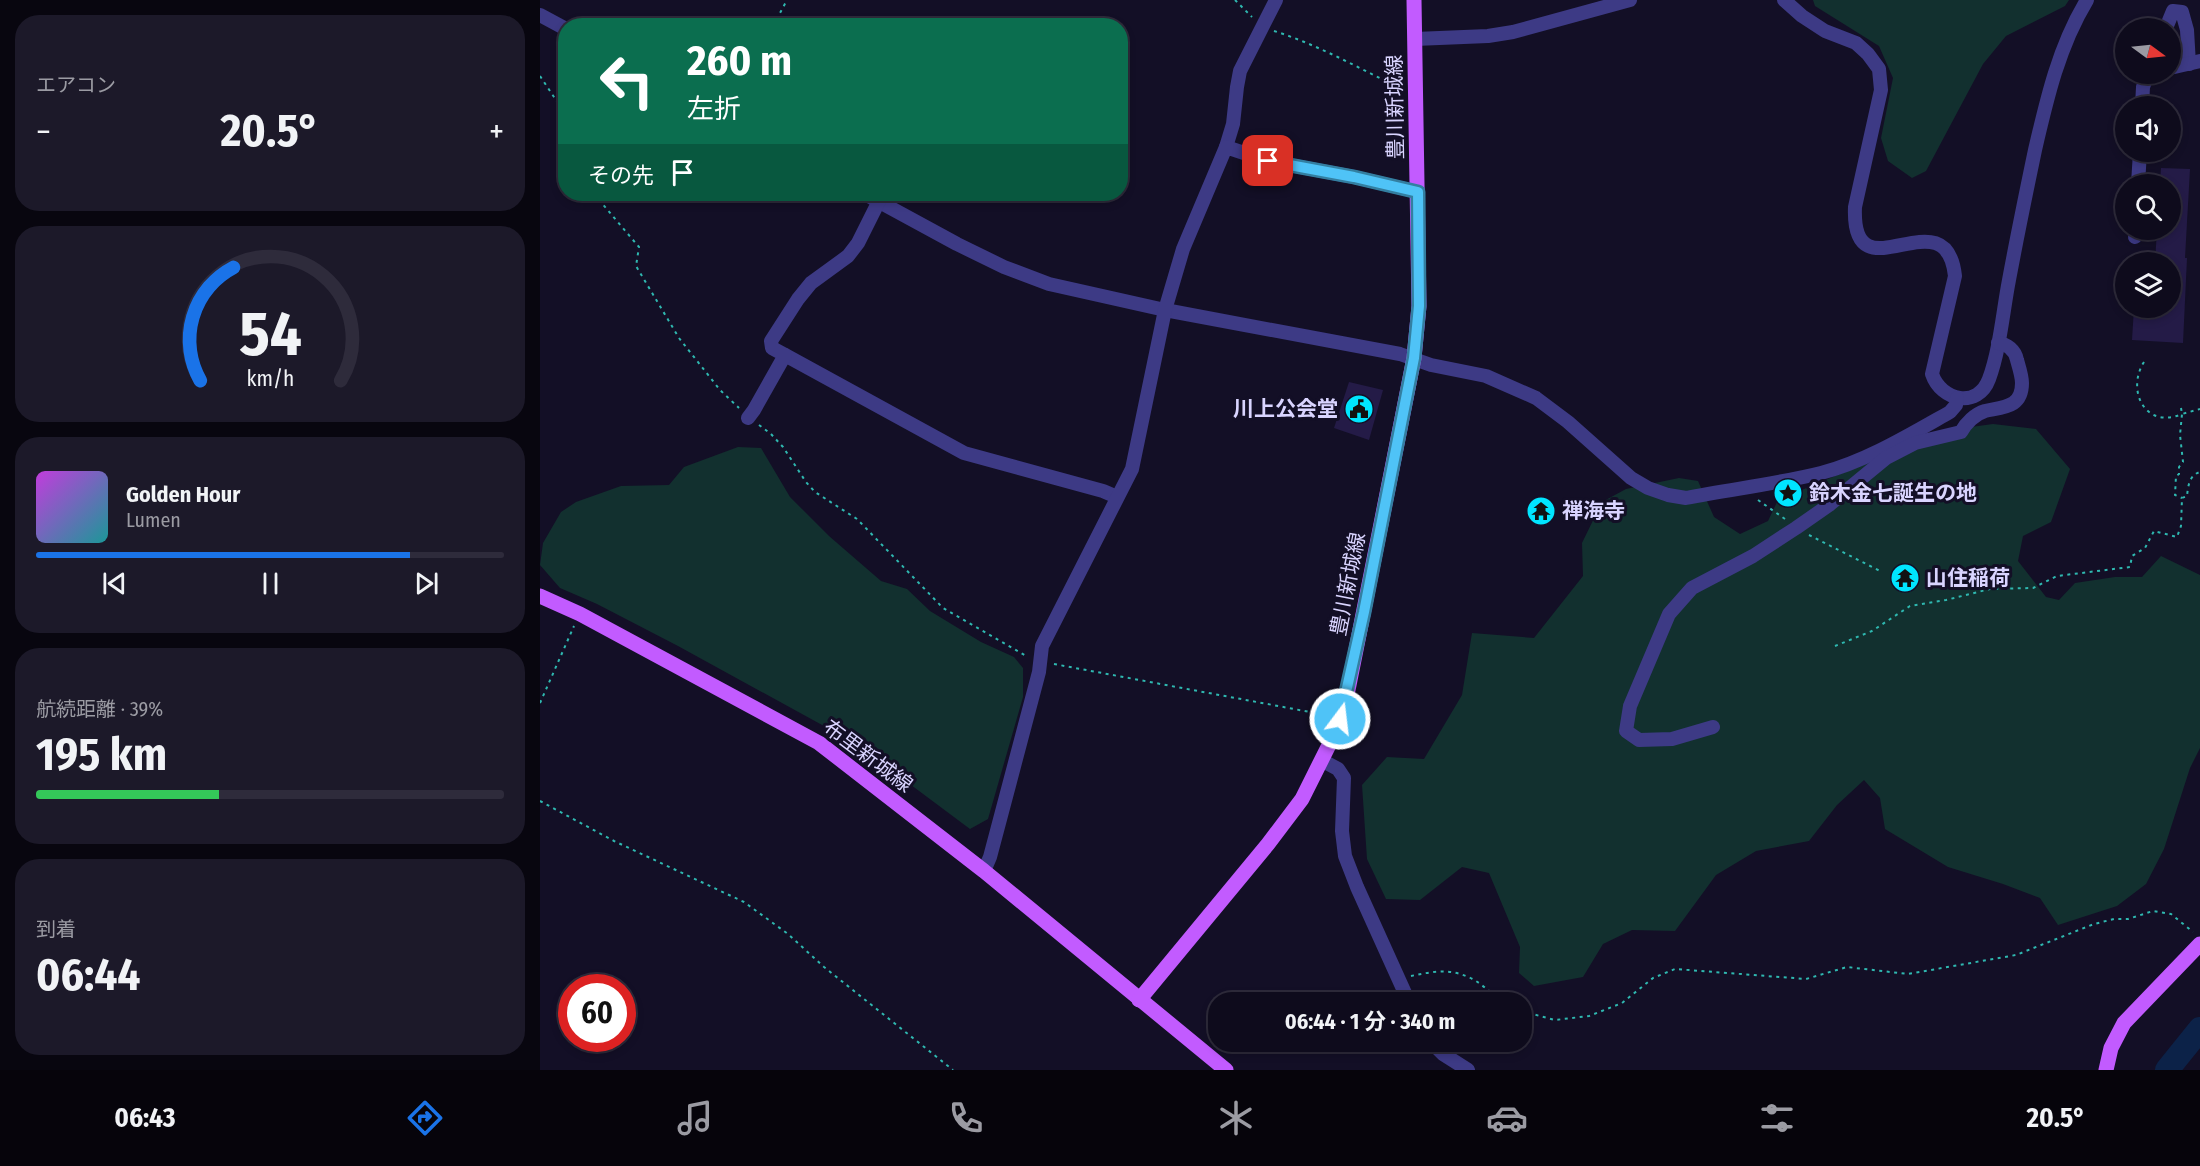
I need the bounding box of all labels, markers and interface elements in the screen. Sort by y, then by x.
north arrow [2115,18,2181,84]
map controls [2115,18,2181,318]
text: 260 m [687,36,792,86]
icon: left [588,42,666,120]
street label: 豊川新城線 [1381,54,1409,160]
text: エアコン [36,73,116,97]
text: 左折 [687,93,741,125]
button: sound [2115,96,2181,162]
text: 20.5° [220,104,319,158]
text: − [36,112,51,152]
text: + [489,112,504,152]
pin [1242,135,1293,186]
icon: arrive [1251,144,1284,177]
icon: arrive [666,156,699,189]
text: その先 [588,162,654,189]
button: search [2115,174,2181,240]
button: layers [2115,252,2181,318]
text: 54 [239,297,301,372]
text: km/h [246,366,294,392]
public building icon: 川上公会堂 [1343,393,1375,425]
place label: 川上公会堂 [1233,396,1338,422]
place icon: 鈴木金七誕生の地 [1772,477,1804,509]
place label: 鈴木金七誕生の地 [1809,480,1977,506]
text: Golden Hour [126,481,240,508]
temple icon: 禅海寺 [1525,495,1557,527]
place label: 禅海寺 [1562,498,1625,524]
text: Lumen [126,508,181,532]
street label: 豊川新城線 [1325,530,1371,638]
temple icon: 山住稲荷 [1889,562,1921,594]
place label: 山住稲荷 [1926,565,2010,591]
icon: previous [98,567,131,600]
icon: pause [254,567,287,600]
icon: next [410,567,443,600]
position arrow [1308,687,1372,751]
text: 航続距離 · 39% [36,697,163,721]
street label: 布里新城線 [818,714,918,798]
text: 195 km [36,728,167,782]
text: 到着 [36,917,76,941]
text: 06:44 [36,948,140,1002]
speed limit sign: 60 [558,974,636,1052]
text: 06:44 · 1 分 · 340 m [1285,1008,1455,1035]
icon: directions [404,1097,446,1139]
icon: music [674,1097,716,1139]
icon: phone [945,1097,987,1139]
icon: climate [1215,1097,1257,1139]
icon: car [1486,1097,1528,1139]
icon: filters [1756,1097,1798,1139]
text: 06:43 [114,1102,175,1134]
text: 20.5° [2026,1102,2086,1134]

